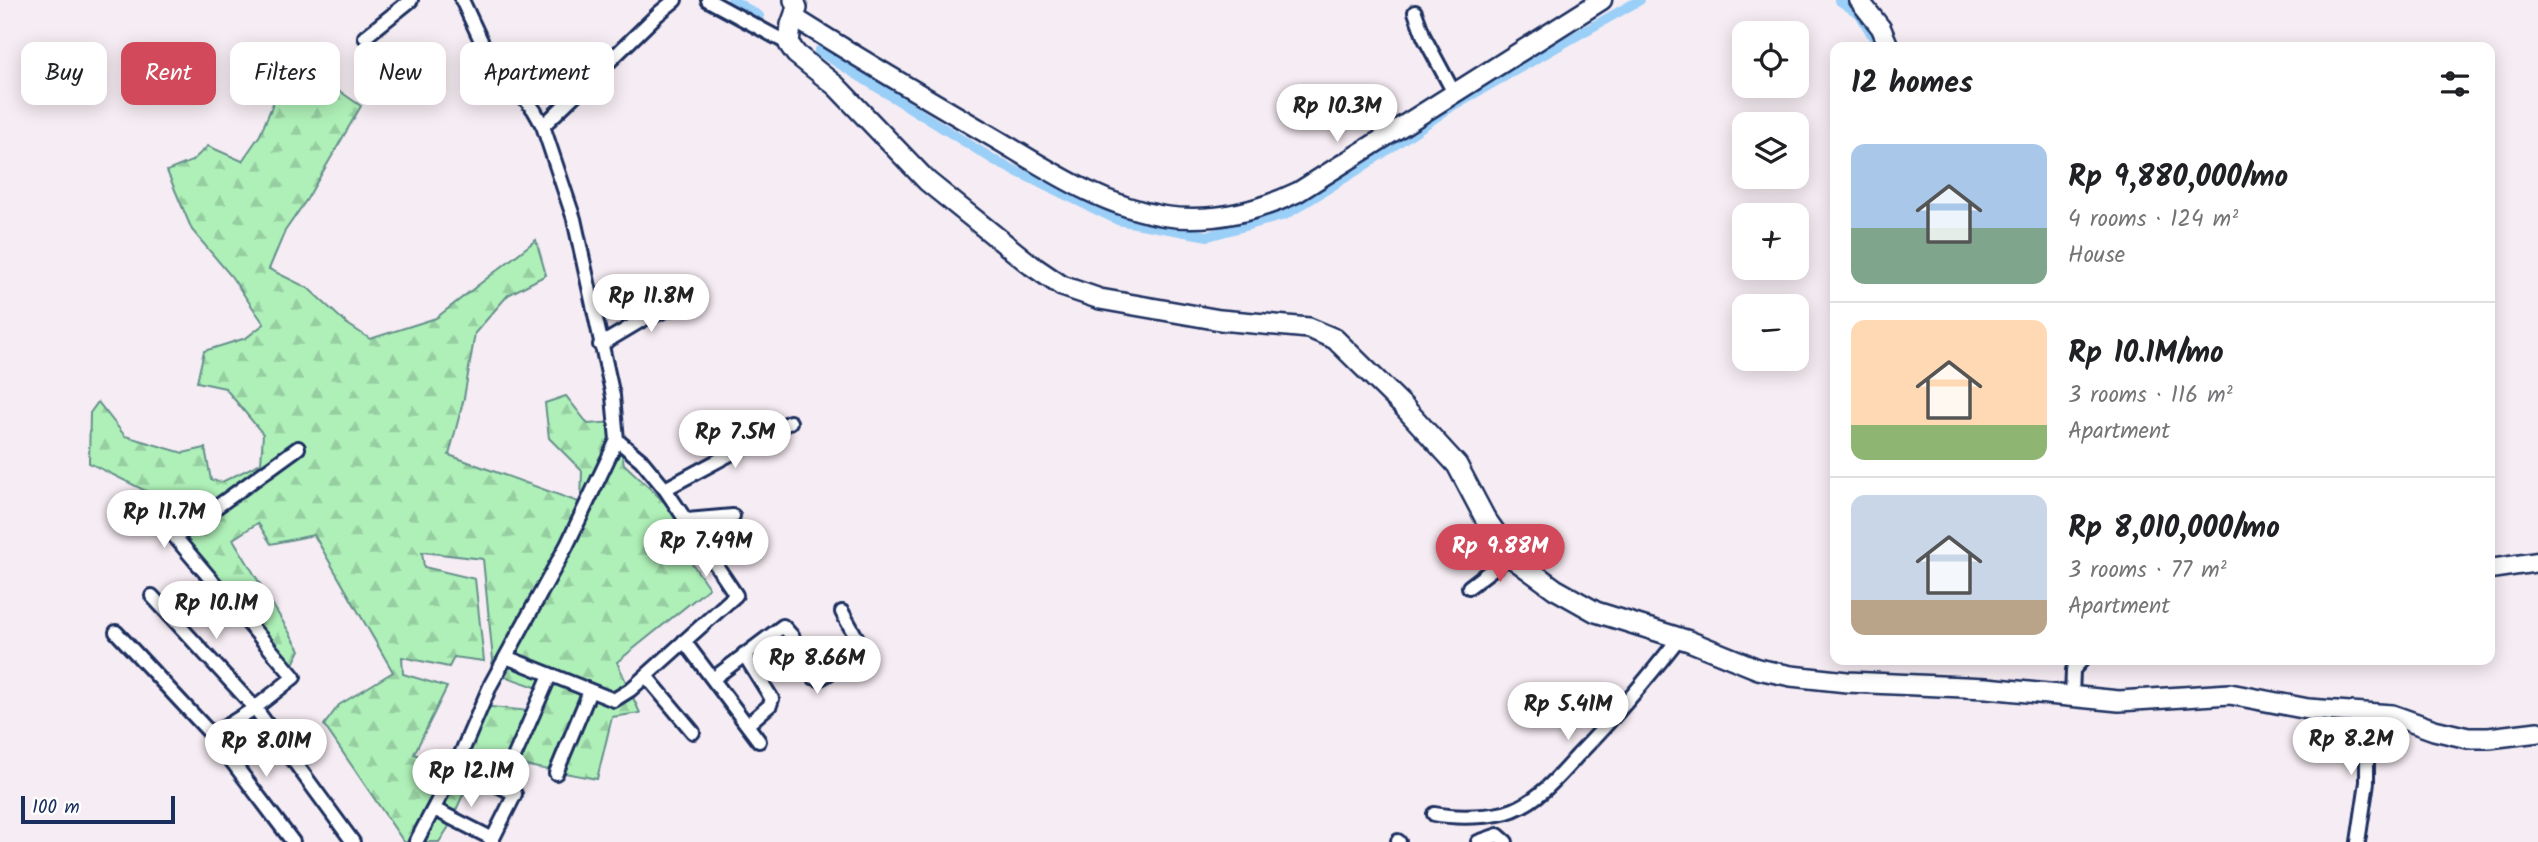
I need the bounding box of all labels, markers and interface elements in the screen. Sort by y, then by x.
map controls [1732,21,1809,371]
button: locate [1732,21,1809,98]
chip: Buy [21,42,107,105]
chip: Rent [121,42,216,105]
chip: Filters [230,42,340,105]
chip: New [354,42,446,105]
chip: Apartment [460,42,614,105]
text: 12 homes [1851,60,1973,108]
icon: filters [2436,65,2474,103]
pin: Rp 10.3M [1265,85,1409,144]
text: Rp 10.3M [1292,89,1382,125]
button: layers [1732,112,1809,189]
text: Rp 9,880,000/mo [2068,154,2288,202]
icon: home [1907,172,1991,256]
text: 4 rooms · 124 m² [2068,202,2238,238]
button: + [1732,203,1809,280]
text: House [2068,238,2125,274]
pin: Rp 11.8M [579,274,723,334]
text: Rp 11.8M [608,279,694,315]
button: − [1732,294,1809,371]
text: Rp 10.1M/mo [2068,330,2224,378]
icon: home [1907,348,1991,432]
text: 3 rooms · 116 m² [2068,378,2233,414]
pin: Rp 7.5M [670,410,800,470]
text: Apartment [2068,414,2170,450]
text: Rp 7.5M [695,415,775,451]
pin: Rp 11.7M [92,490,236,550]
text: Rp 11.7M [123,495,205,531]
text: Rp 8,010,000/mo [2068,505,2280,553]
pin: Rp 7.49M [634,520,778,579]
icon: home [1907,523,1991,607]
text: Rp 7.49M [660,524,752,560]
pin: Rp 9.88M [1428,524,1572,584]
text: Rp 9.88M [1452,529,1548,565]
text: 3 rooms · 77 m² [2068,553,2227,589]
pin: Rp 10.1M [144,582,288,641]
text: Rp 10.1M [174,586,258,622]
text: Apartment [2068,589,2170,625]
pin: Rp 8.66M [745,636,889,696]
text: Rp 8.66M [769,641,865,677]
pin: Rp 5.41M [1496,682,1640,742]
text: Rp 5.41M [1523,687,1613,723]
pin: Rp 8.2M [2286,718,2416,777]
pin: Rp 8.01M [194,720,338,779]
text: Rp 8.2M [2309,722,2393,758]
text: Rp 8.01M [221,724,311,760]
pin: Rp 12.1M [399,750,543,809]
text: Rp 12.1M [428,754,514,790]
scale bar [21,793,175,825]
text: 100 m [32,793,80,823]

